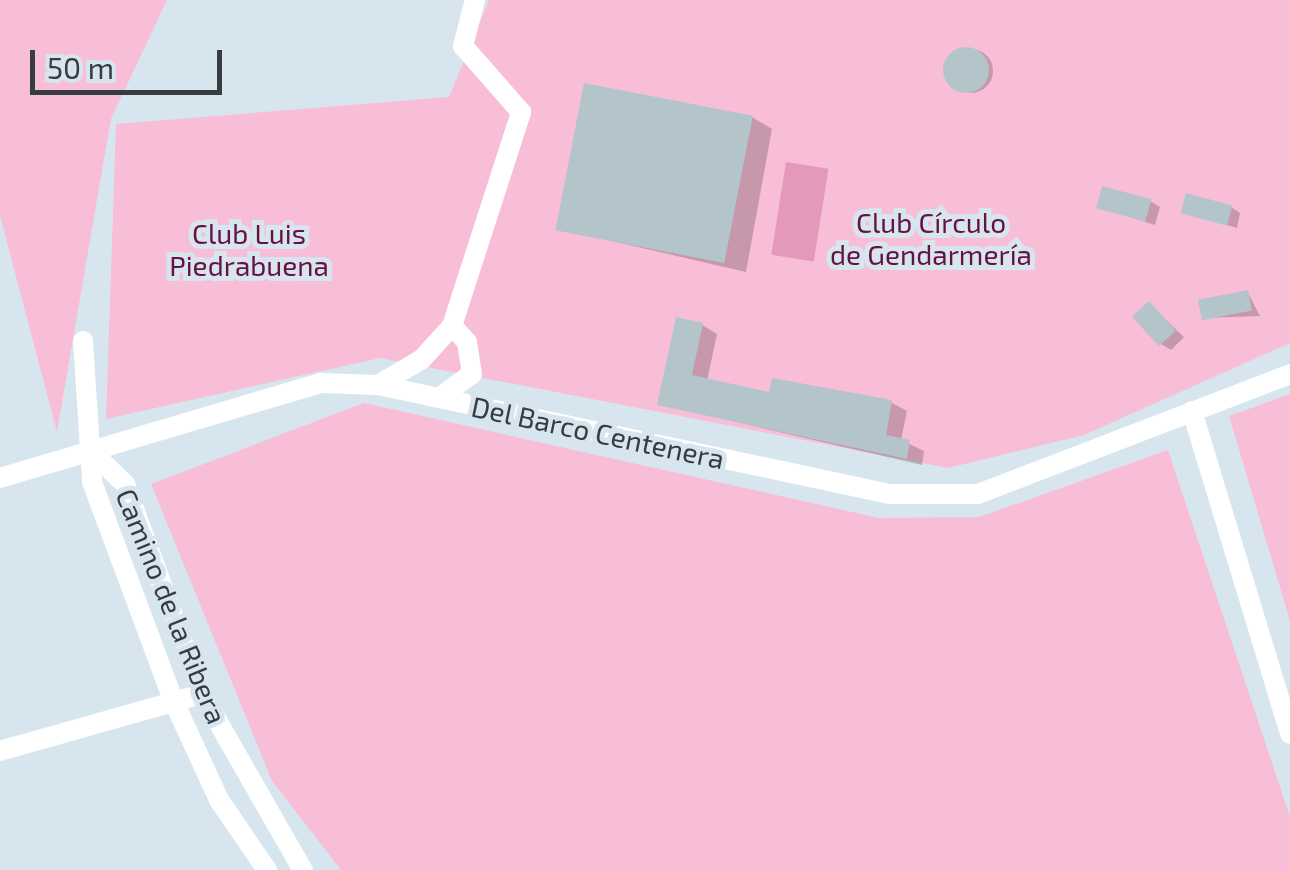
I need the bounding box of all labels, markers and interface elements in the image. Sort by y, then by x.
scale bar [35,30,228,92]
text: 50 m [47,49,114,85]
park label: Club Círculo de Gendarmería [830,205,1032,271]
park label: Club Luis Piedrabuena [169,216,329,282]
street label: Del Barco Centenera [468,389,728,475]
street label: Camino de la Ribera [110,484,234,728]

